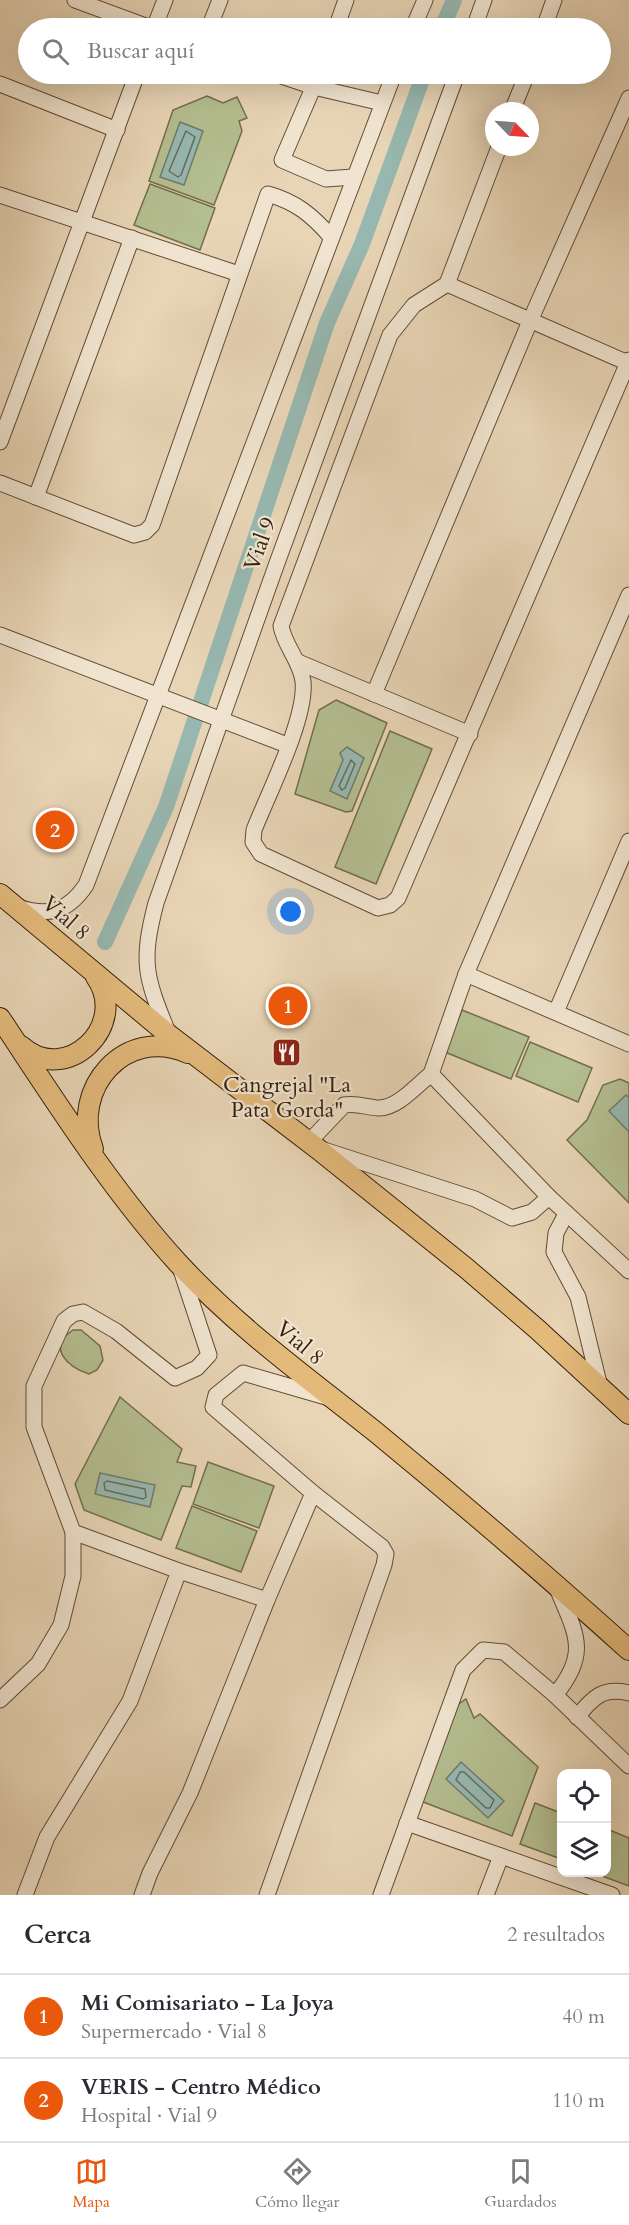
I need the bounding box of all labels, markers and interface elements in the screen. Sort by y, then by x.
search box [18,18,611,84]
icon: search [39,35,72,68]
text: Buscar aquí [87,36,194,66]
north arrow [485,102,539,156]
street label: Vial 9 [237,513,283,575]
pin: 2 [36,808,74,852]
street label: Vial 8 [36,889,96,947]
your location [276,897,305,926]
pin: 1 [268,984,308,1028]
restaurant icon: Cangrejal "La Pata Gorda" [271,1037,303,1069]
place label: Cangrejal "La Pata Gorda" [223,1070,352,1125]
street label: Vial 8 [269,1314,331,1372]
map controls [557,1769,611,1877]
button: locate [557,1769,611,1823]
button: layers [557,1823,611,1877]
text: Cerca [24,1917,91,1952]
text: 2 resultados [507,1921,605,1948]
text: Mi Comisariato - La Joya [81,1988,334,2018]
text: 1 [38,2003,49,2030]
text: 40 m [562,2003,605,2030]
text: Supermercado · Vial 8 [81,2018,267,2045]
text: VERIS - Centro Médico [81,2072,321,2102]
text: 2 [38,2087,49,2114]
text: 110 m [552,2087,605,2114]
text: Hospital · Vial 9 [81,2102,217,2129]
tab: Mapa [72,2155,110,2213]
tab: Cómo llegar [255,2155,339,2213]
tab: Guardados [484,2155,557,2213]

